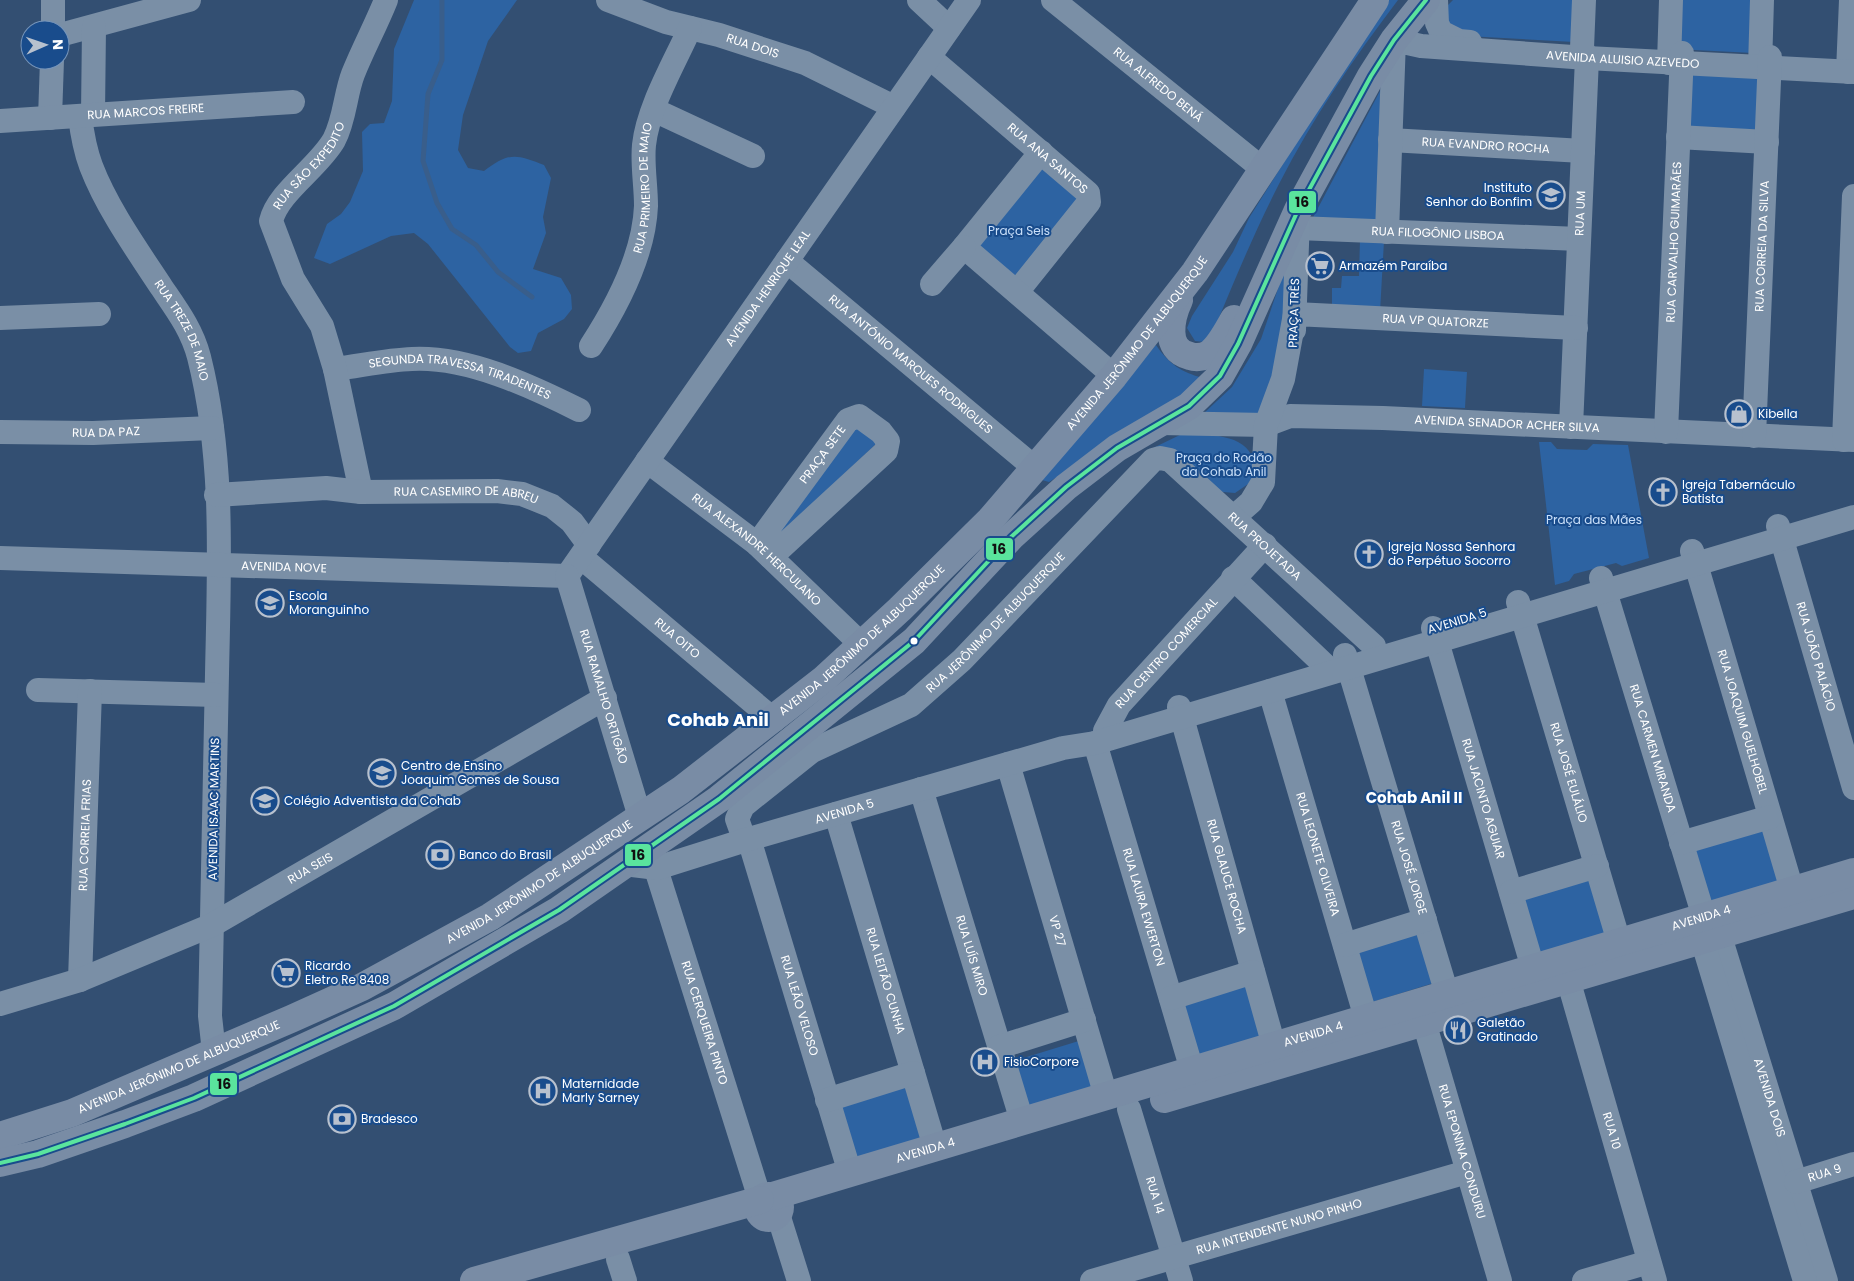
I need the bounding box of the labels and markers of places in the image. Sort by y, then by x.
place label: Instituto Senhor do Bonfim [1426,179,1532,210]
school or university icon: Instituto Senhor do Bonfim [1536,180,1566,210]
supermarket icon: Armazém Paraíba [1305,251,1335,281]
place label: Armazém Paraíba [1339,257,1447,274]
shop icon: Kibella [1724,399,1754,429]
place label: Kibella [1758,405,1798,422]
place label: Igreja Tabernáculo Batista [1682,476,1796,507]
church icon: Igreja Tabernáculo Batista [1648,477,1678,507]
place label: Igreja Nossa Senhora do Perpétuo Socorro [1388,538,1515,569]
church icon: Igreja Nossa Senhora do Perpétuo Socorro [1354,539,1384,569]
place label: Escola Moranguinho [289,587,369,618]
school or university icon: Escola Moranguinho [255,588,285,618]
unlabelled marker [909,636,919,646]
place label: Centro de Ensino Joaquim Gomes de Sousa [401,757,559,788]
school or university icon: Centro de Ensino Joaquim Gomes de Sousa [367,758,397,788]
school or university icon: Colégio Adventista da Cohab [250,786,280,816]
place label: Colégio Adventista da Cohab [284,792,461,809]
bank icon: Banco do Brasil [425,840,455,870]
place label: Banco do Brasil [459,846,551,863]
place label: Ricardo Eletro Re 8408 [305,957,389,988]
supermarket icon: Ricardo Eletro Re 8408 [271,958,301,988]
place label: Galetão Gratinado [1477,1014,1538,1045]
restaurant icon: Galetão Gratinado [1443,1015,1473,1045]
hospital icon: FisioCorpore [970,1047,1000,1077]
place label: FisioCorpore [1004,1053,1079,1070]
place label: Maternidade Marly Sarney [562,1075,640,1106]
hospital icon: Maternidade Marly Sarney [528,1076,558,1106]
bank icon: Bradesco [327,1104,357,1134]
place label: Bradesco [361,1110,418,1127]

